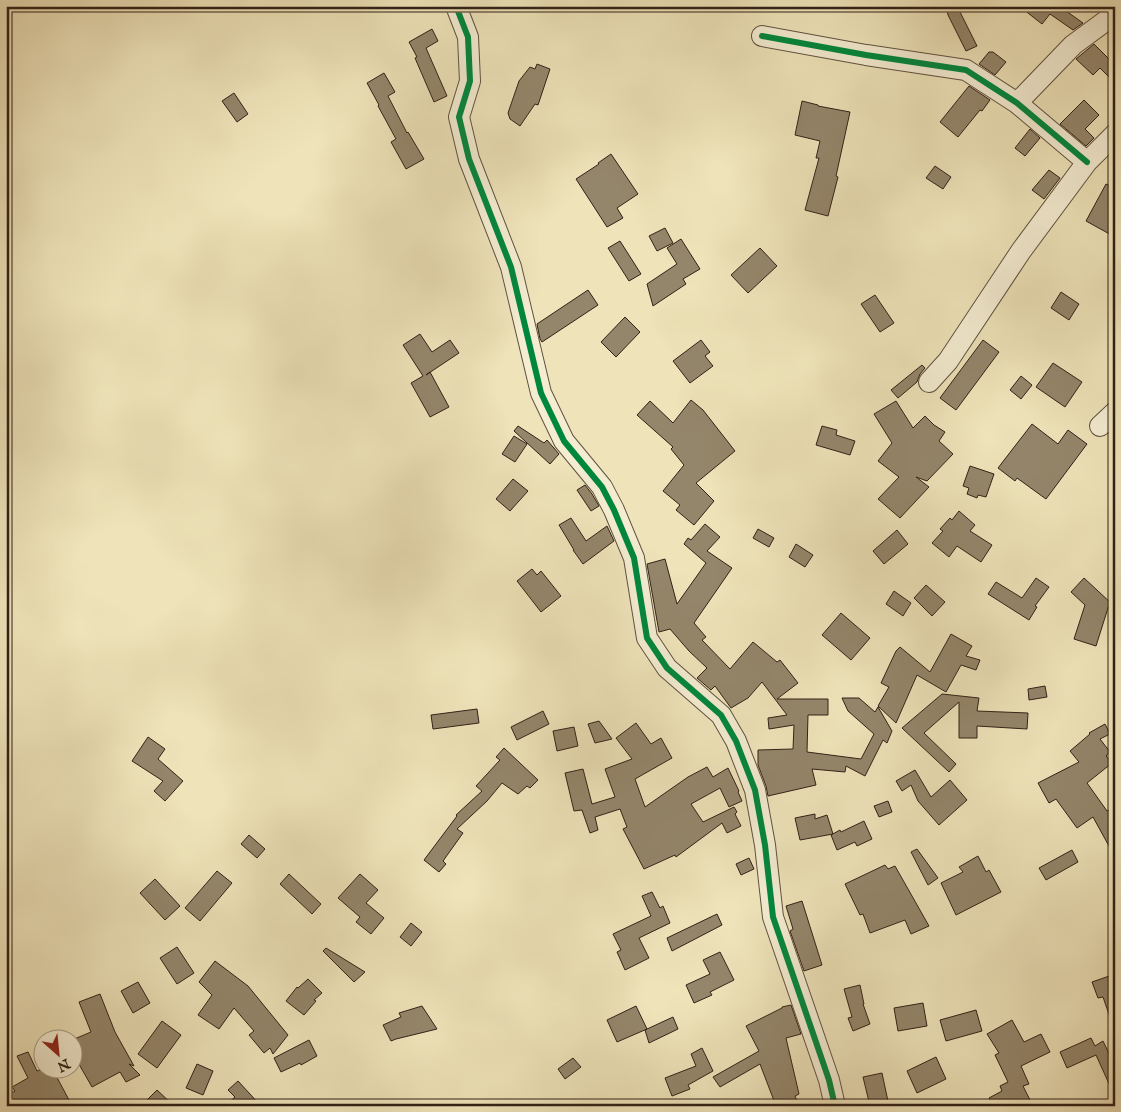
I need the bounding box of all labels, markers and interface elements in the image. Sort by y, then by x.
north arrow [32,1030,82,1080]
text: N [54,1053,74,1075]

